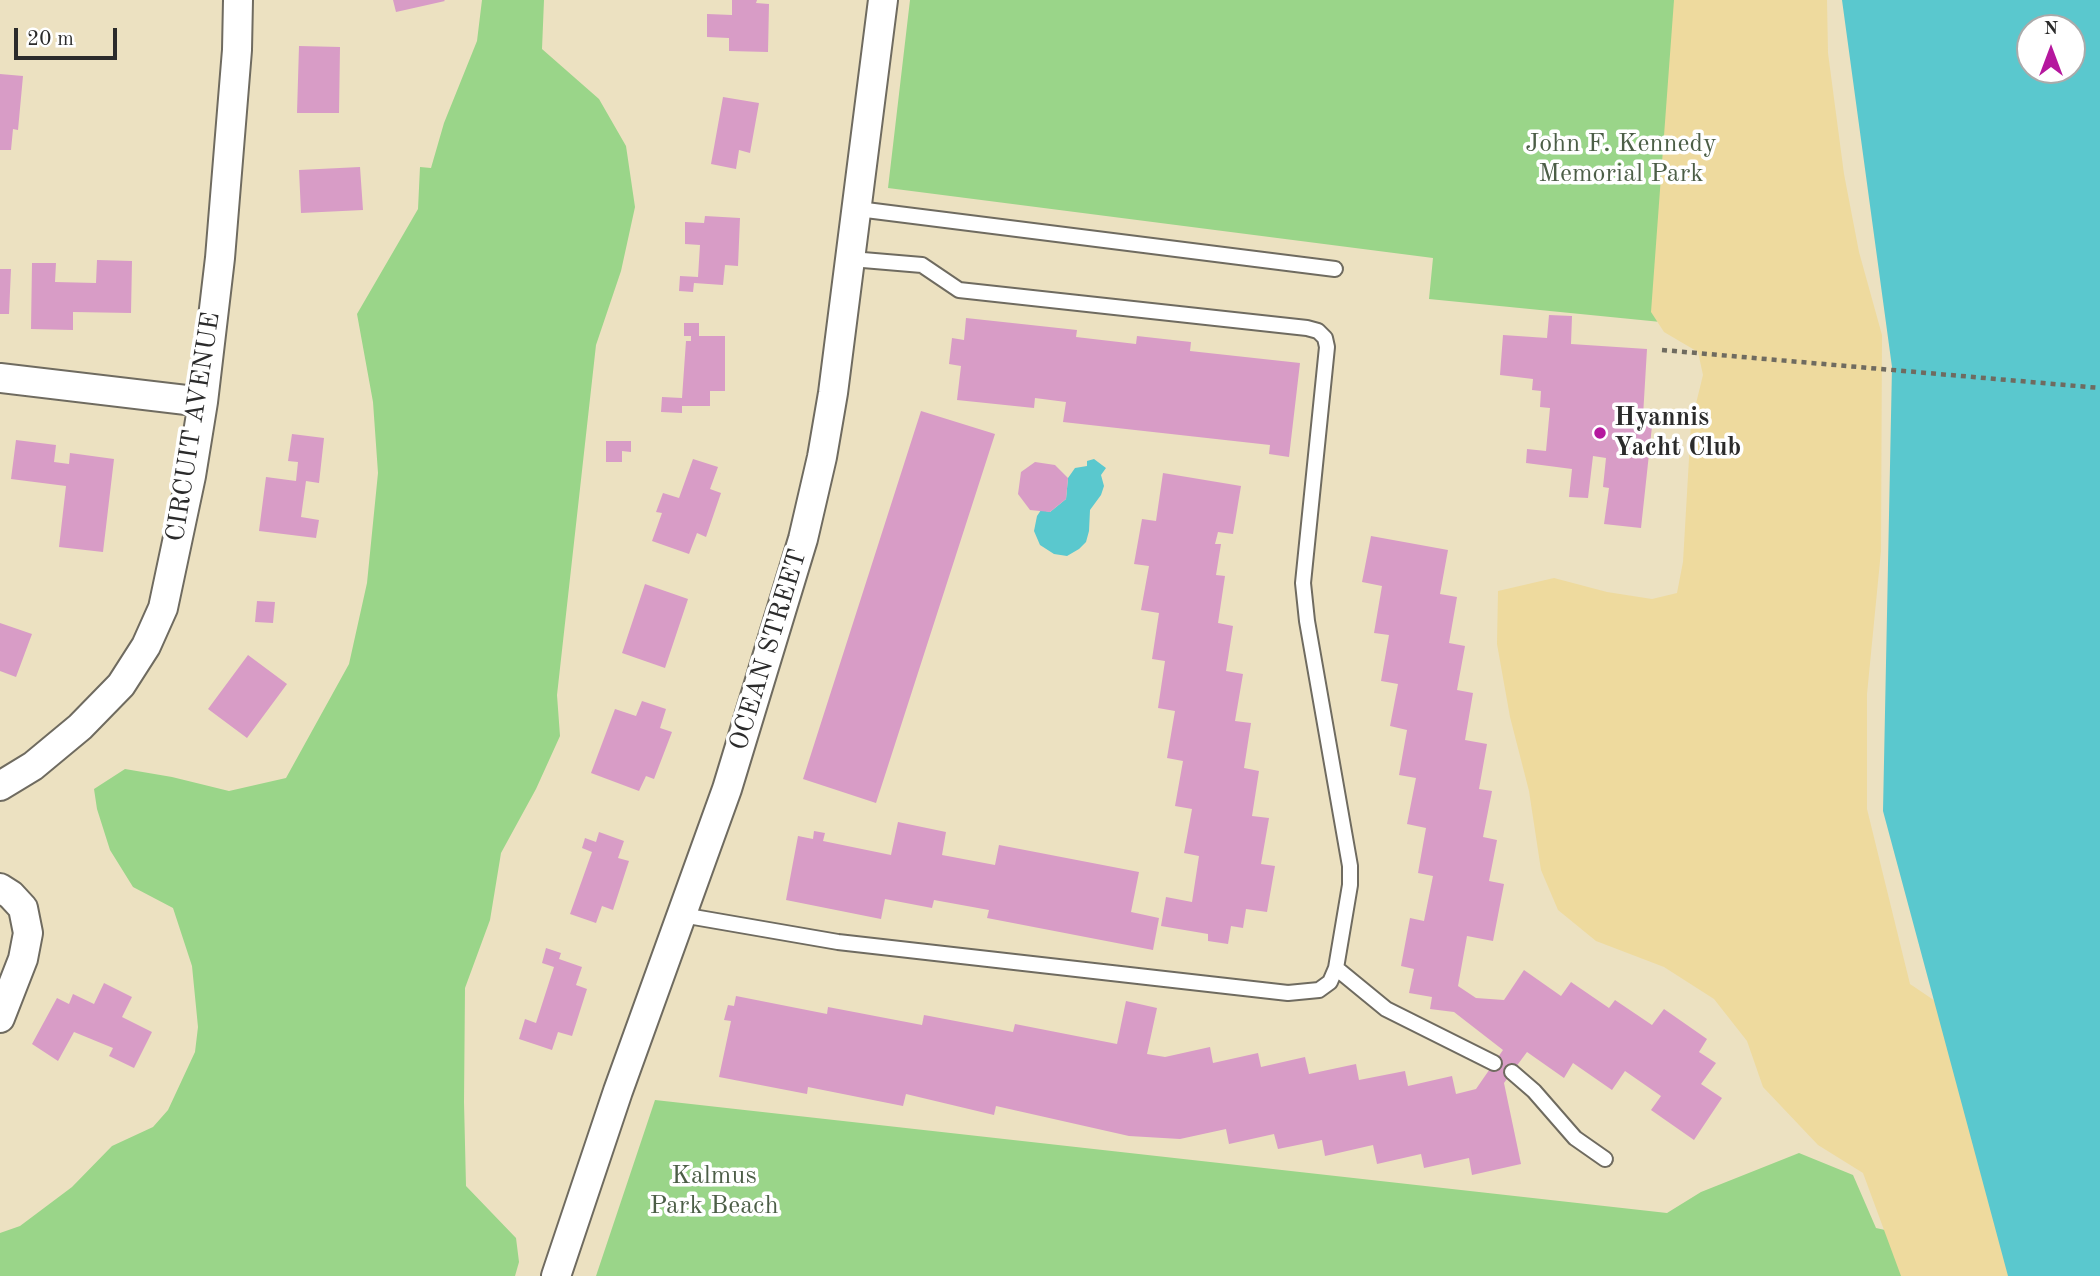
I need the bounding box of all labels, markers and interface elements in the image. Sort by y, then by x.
scale bar [18,14,121,58]
north arrow [2016,14,2086,84]
text: N [2044,20,2058,39]
text: 20 m [27,29,74,50]
park label: John F. Kennedy Memorial Park [1525,128,1717,190]
street label: CIRCUIT AVENUE [160,310,228,544]
place label: Hyannis Yacht Club [1614,402,1741,464]
marker: Hyannis Yacht Club [1592,425,1608,441]
street label: OCEAN STREET [724,546,814,754]
park label: Kalmus Park Beach [649,1160,779,1222]

